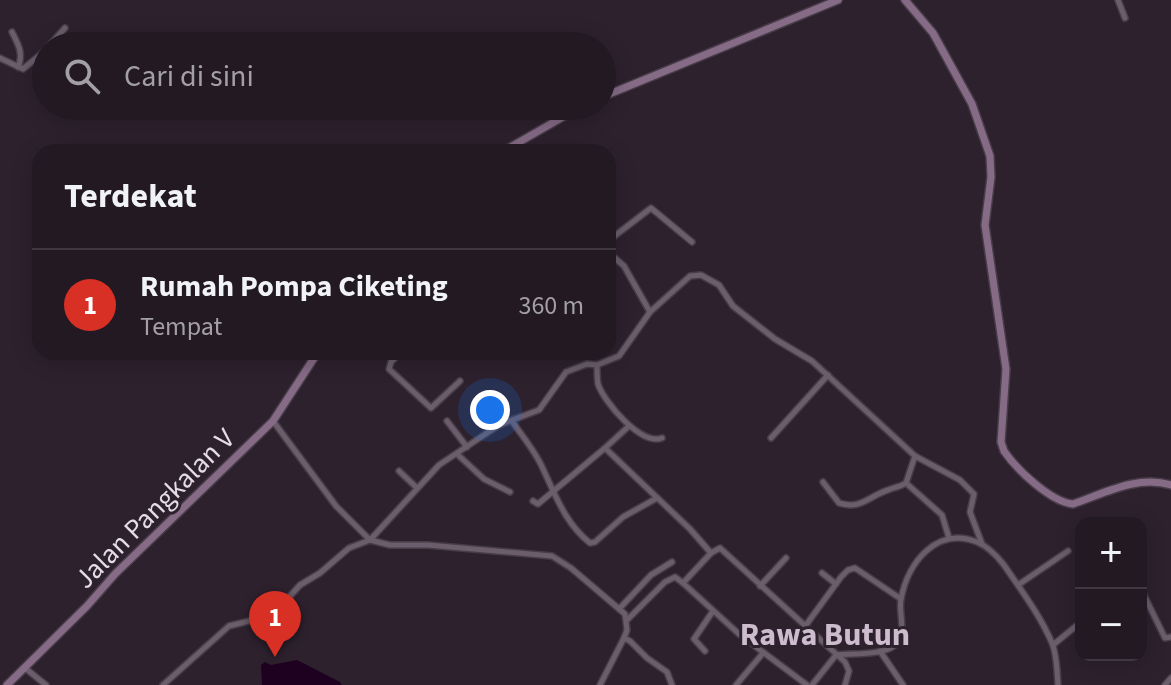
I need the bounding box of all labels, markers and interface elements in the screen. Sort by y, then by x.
search box [32,32,616,120]
icon: search [60,54,104,98]
text: Cari di sini [124,55,254,98]
text: Terdekat [64,172,197,221]
text: Rumah Pompa Ciketing [140,265,448,308]
text: 1 [83,287,97,324]
text: 360 m [518,287,584,324]
text: Tempat [140,308,222,345]
your location [470,390,510,430]
street label: Jalan Pangkalan V [66,419,244,598]
map controls [1075,517,1147,661]
button: + [1075,517,1147,589]
button: − [1075,589,1147,661]
pin: 1 [249,591,301,657]
district label: Rawa Butun [740,612,910,658]

